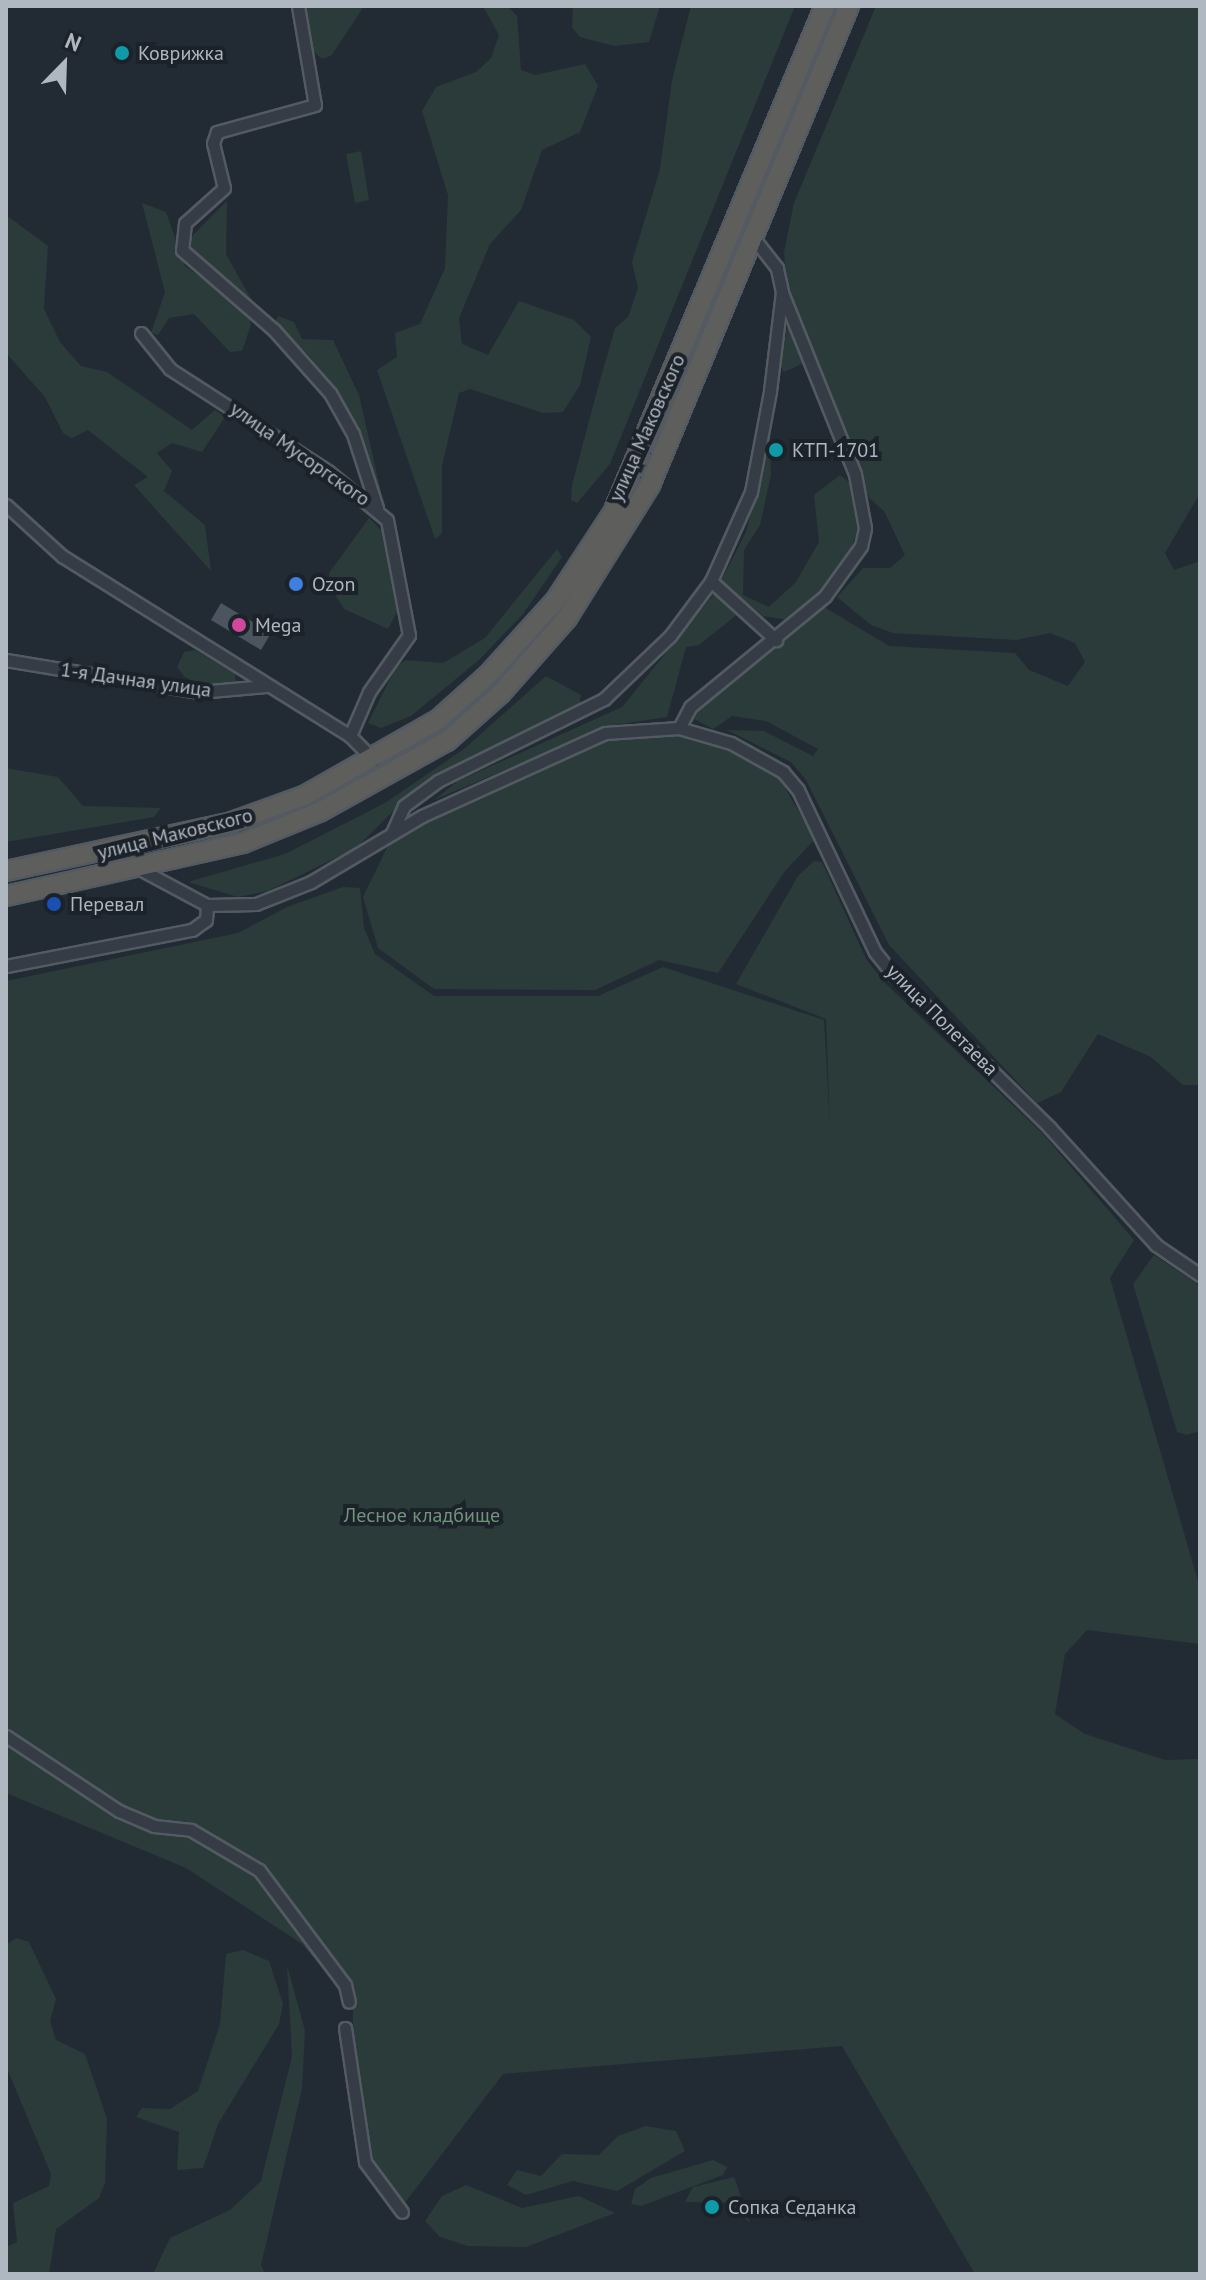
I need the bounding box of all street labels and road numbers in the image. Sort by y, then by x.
street label: улица Маковского [604,351,690,505]
street label: улица Мусоргского [225,397,375,511]
street label: 1-я Дачная улица [59,658,213,702]
street label: улица Маковского [95,803,255,865]
street label: улица Полетаева [881,959,1003,1081]

